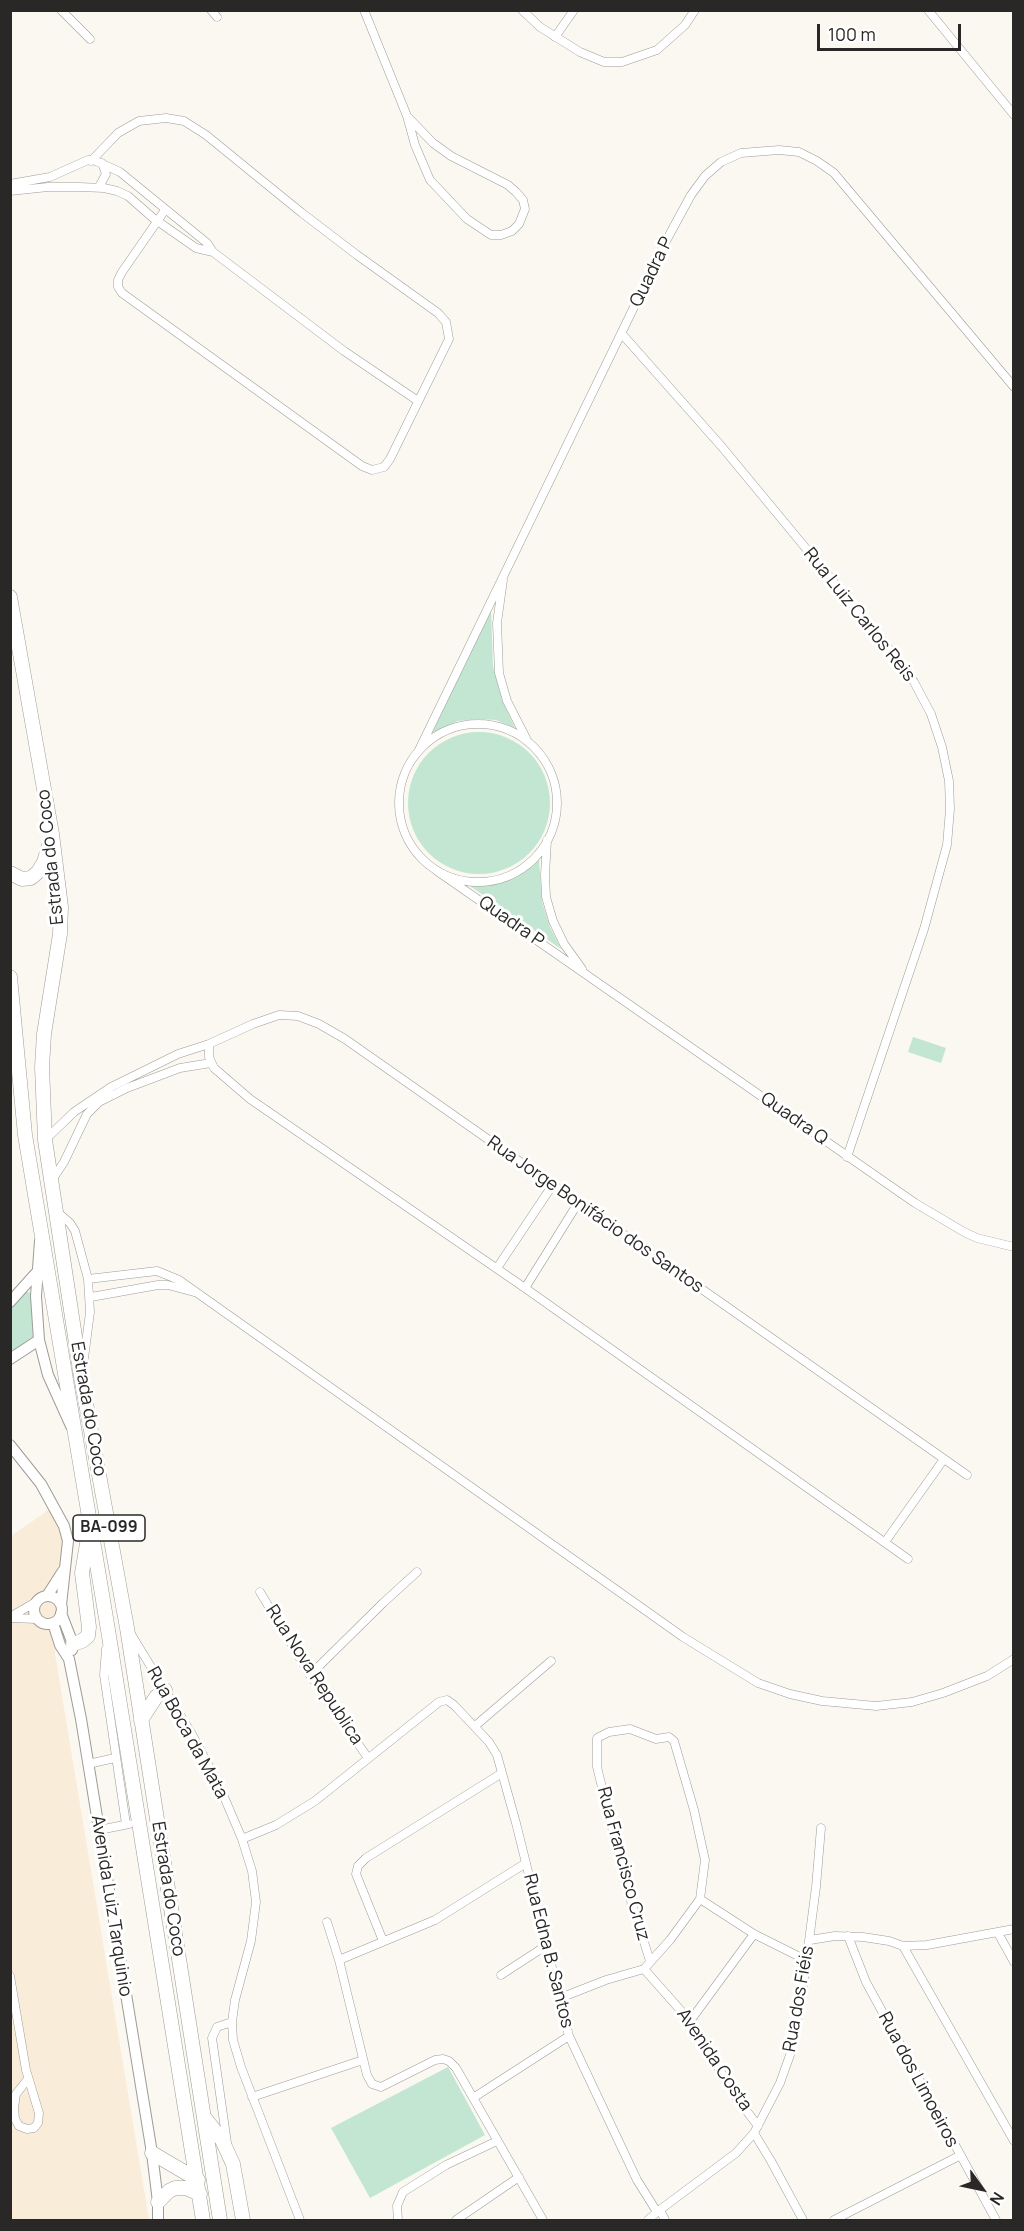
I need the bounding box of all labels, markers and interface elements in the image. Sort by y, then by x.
scale bar [820,12,964,50]
text: 100 m [828,22,876,46]
street label: Quadra P [626,234,678,310]
street label: Rua Luiz Carlos Reis [799,544,919,686]
street label: Estrada do Coco [33,788,69,926]
street label: Quadra P [474,892,548,952]
street label: Quadra Q [756,1088,832,1150]
street label: Rua Jorge Bonifácio dos Santos [483,1132,707,1298]
street label: Estrada do Coco [66,1340,110,1478]
road number: BA-099 [73,1515,145,1541]
street label: Rua Nova Republica [261,1601,367,1749]
street label: Rua Boca da Mata [142,1663,232,1803]
street label: Rua Francisco Cruz [592,1785,654,1943]
street label: Avenida Luiz Tarquinio [86,1814,136,1998]
street label: Estrada do Coco [147,1820,189,1958]
street label: Rua Edna B. Santos [518,1872,578,2030]
street label: Rua dos Fiéis [779,1944,819,2054]
street label: Avenida Costa [672,2005,756,2115]
street label: Rua dos Limoeiros [873,2009,963,2151]
north arrow [952,2159,1012,2219]
text: N [985,2188,1009,2210]

